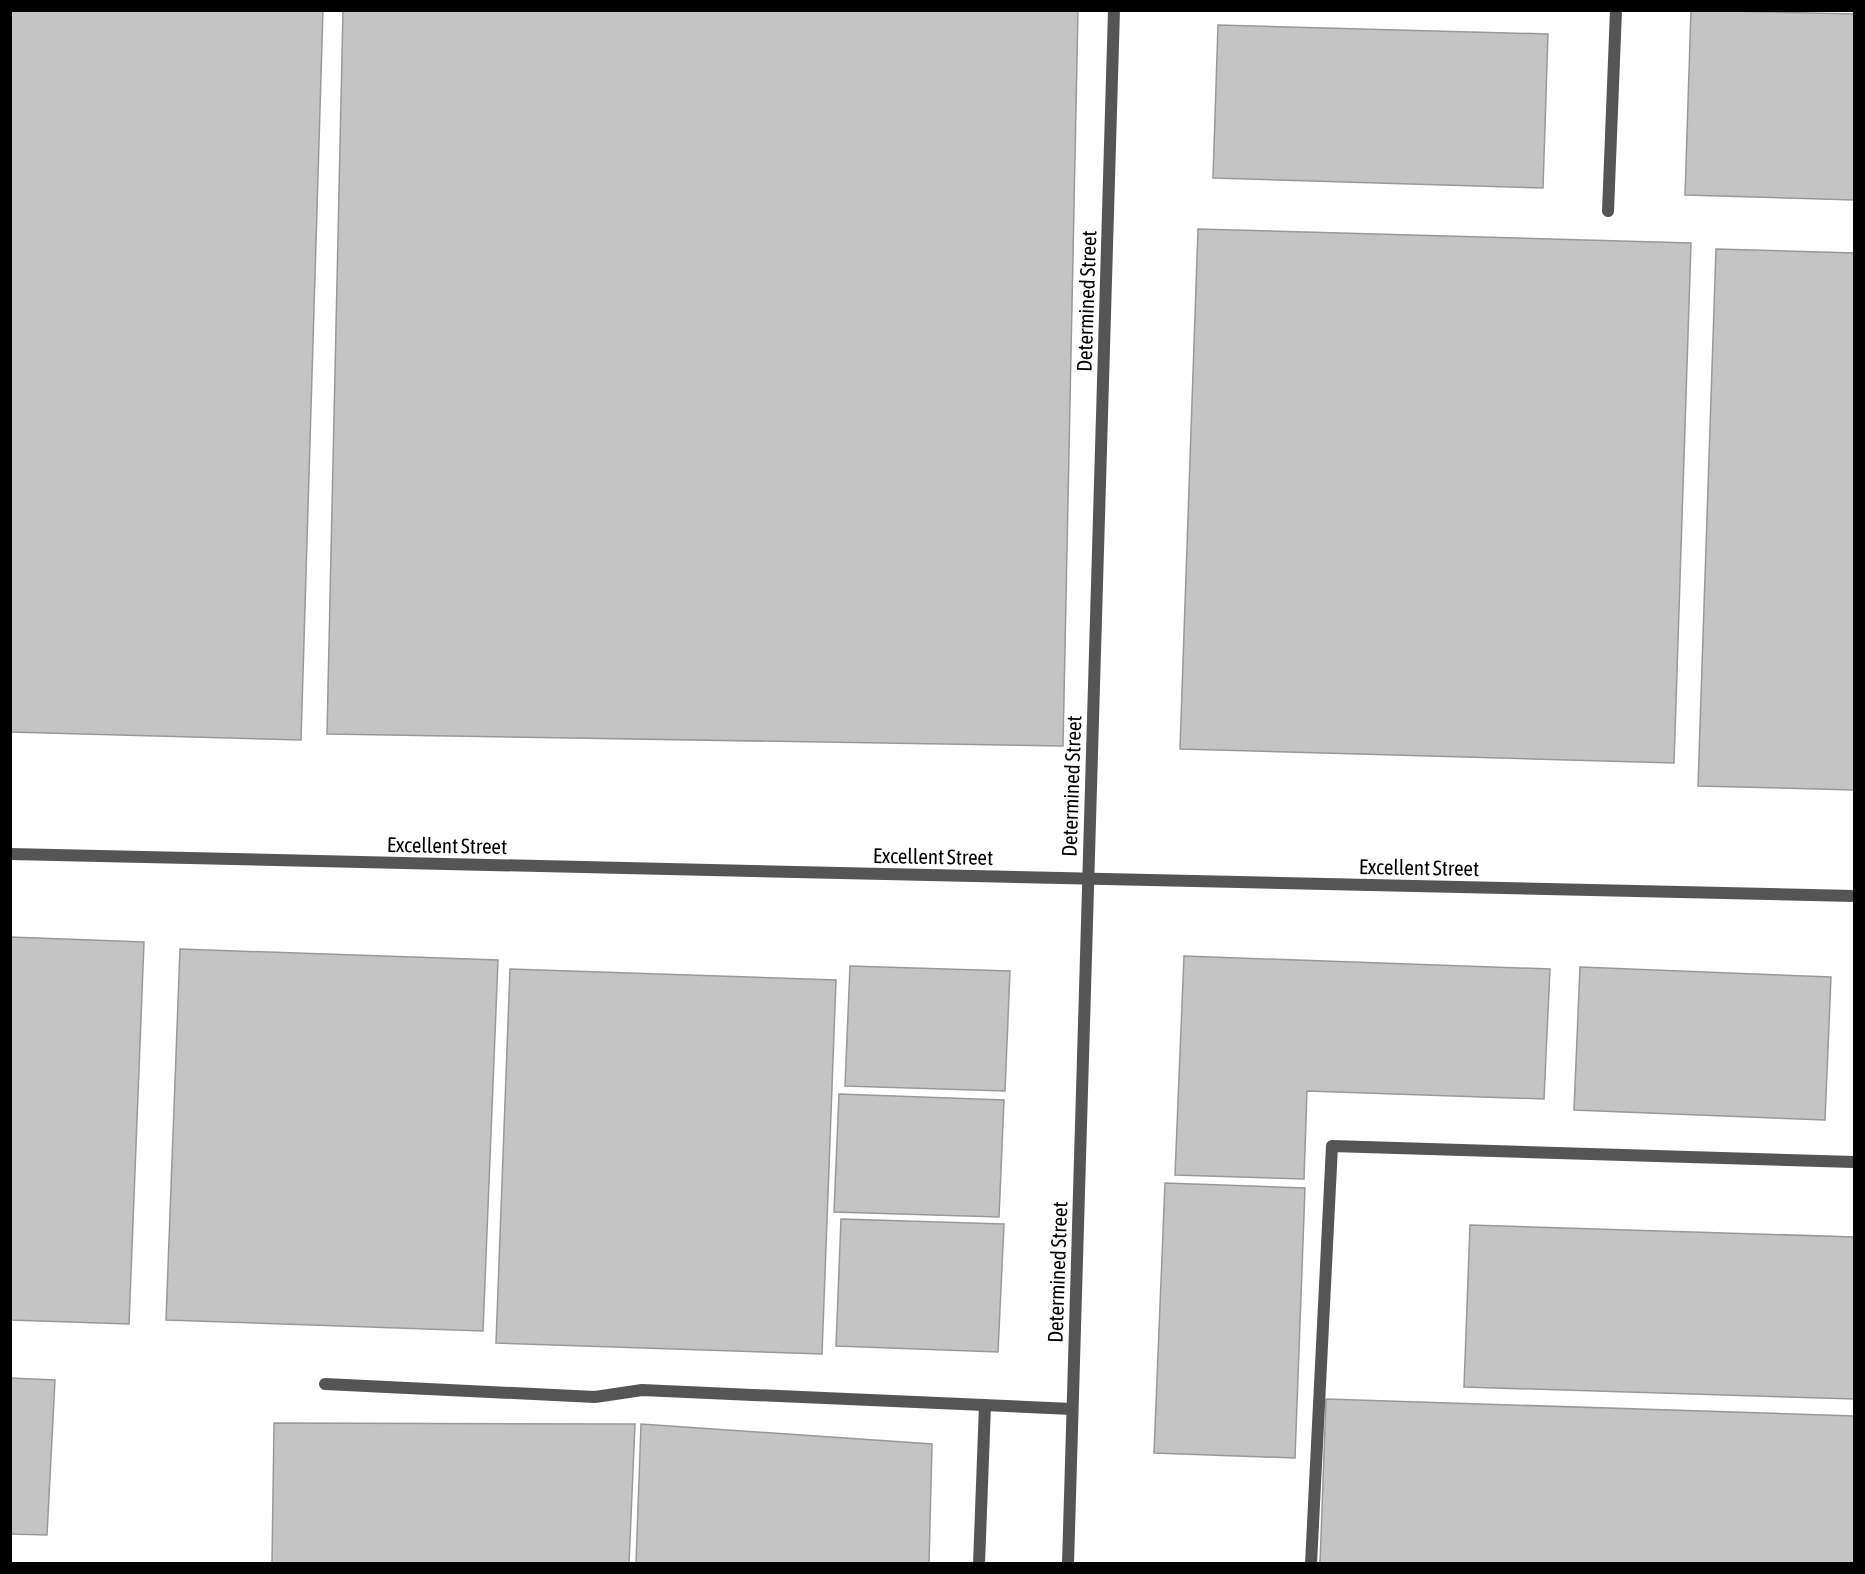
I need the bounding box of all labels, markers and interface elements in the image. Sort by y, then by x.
street label: Determined Street [1072,230,1100,372]
street label: Determined Street [1057,715,1085,857]
street label: Excellent Street [387,832,507,858]
street label: Excellent Street [873,843,993,869]
street label: Excellent Street [1359,854,1479,880]
street label: Determined Street [1043,1201,1071,1343]

